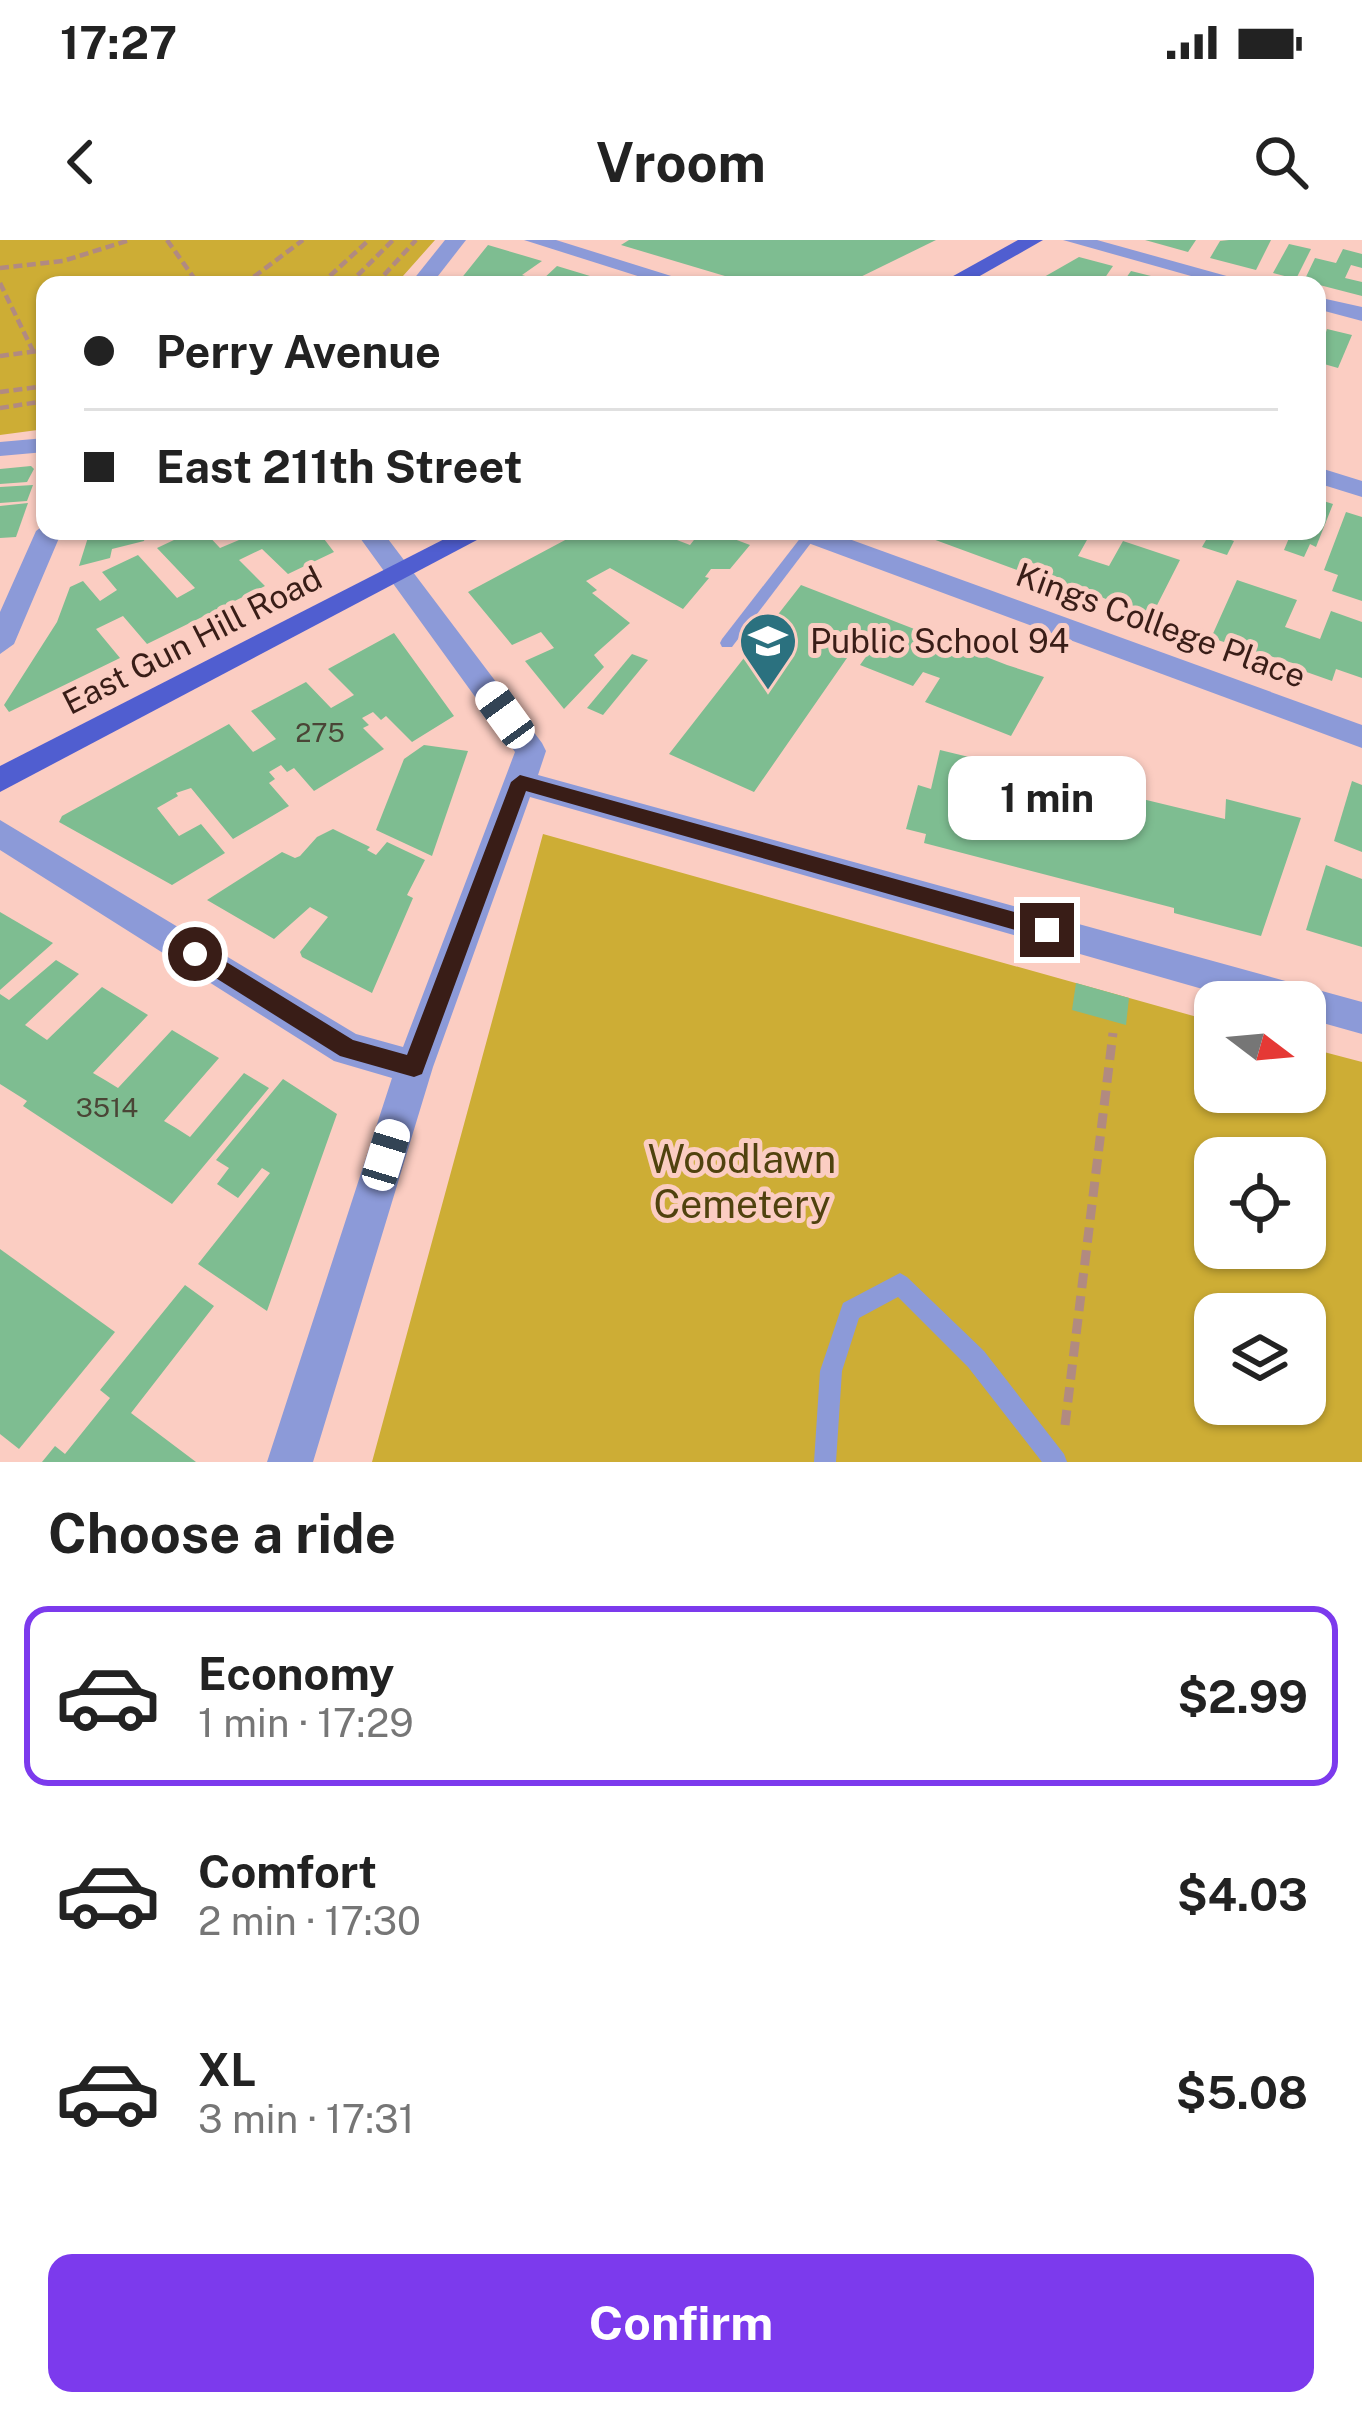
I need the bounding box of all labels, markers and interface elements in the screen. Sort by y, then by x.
text: 17:27 [60,16,177,69]
icon: back [48,129,114,195]
icon: search [1248,129,1314,195]
text: Vroom [596,131,766,194]
text: Perry Avenue [156,325,441,378]
text: East 211th Street [156,440,522,493]
street label: Kings College Place [1011,555,1311,695]
street label: East Gun Hill Road [56,558,328,722]
school or university icon: Public School 94 [737,610,799,692]
place label: Public School 94 [810,622,1069,660]
car [469,675,541,755]
house number: 275 [295,716,345,748]
callout: 1 min [948,756,1146,840]
text: 1 min [1000,775,1094,821]
route end [1020,903,1074,957]
route start [168,927,222,981]
north arrow [1194,981,1326,1113]
map controls [1194,981,1326,1425]
house number: 3514 [76,1091,138,1123]
car [358,1115,414,1195]
park label: Woodlawn Cemetery [648,1136,836,1227]
button: locate [1194,1137,1326,1269]
button: layers [1194,1293,1326,1425]
text: Choose a ride [48,1502,396,1565]
icon: car [54,1642,162,1750]
text: Economy [198,1647,394,1700]
text: $2.99 [1178,1670,1308,1723]
text: 1 min · 17:29 [198,1700,414,1746]
icon: car [54,1840,162,1948]
text: Comfort [198,1845,377,1898]
text: $4.03 [1177,1868,1308,1921]
text: 2 min · 17:30 [198,1898,421,1944]
icon: car [54,2038,162,2146]
text: XL [198,2043,256,2096]
text: $5.08 [1176,2066,1308,2119]
text: 3 min · 17:31 [198,2096,414,2142]
button: Confirm [48,2254,1314,2392]

